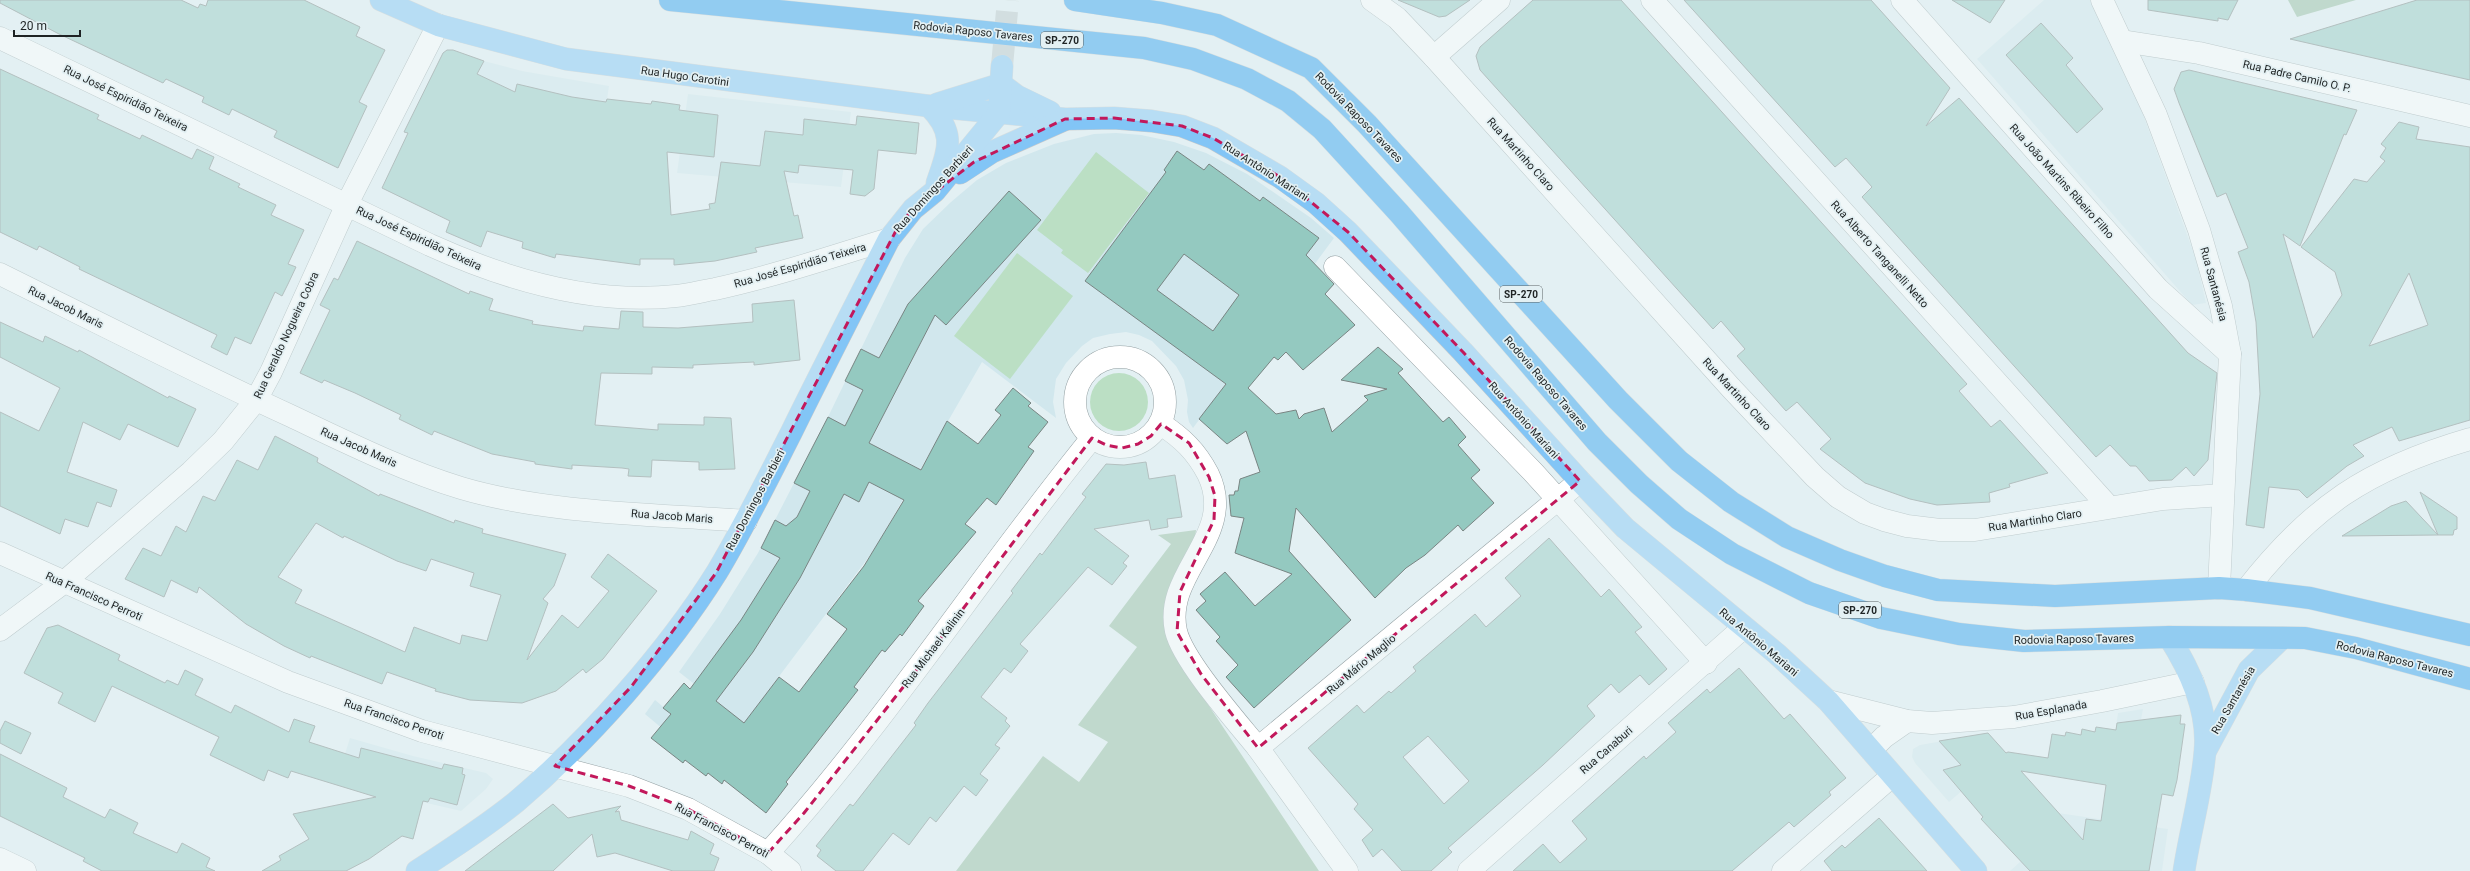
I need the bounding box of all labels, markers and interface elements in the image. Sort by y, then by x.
scale bar [14,12,80,38]
text: 20 m [20,19,47,33]
street label: Rodovia Raposo Tavares [913,19,1034,44]
road number: SP-270 [1041,32,1083,48]
street label: Rua Padre Camilo O. P. [2241,58,2352,95]
street label: Rua José Espiridião Teixeira [61,63,190,134]
street label: Rua Hugo Carotini [640,64,730,89]
street label: Rodovia Raposo Tavares [1312,70,1405,165]
street label: Rua Martinho Claro [1484,115,1557,194]
street label: Rua João Martins Ribeiro Filho [2007,121,2117,241]
street label: Rua Antônio Mariani [1221,139,1311,204]
street label: Rua Domingos Barbieri [891,143,976,235]
street label: Rua Alberto Tanganelli Netto [1828,198,1931,311]
street label: Rua José Espiridião Teixeira [354,204,484,273]
street label: Rua José Espiridião Teixeira [733,240,868,291]
street label: Rua Santanésia [2197,246,2230,323]
street label: Rua Geraldo Nogueira Cobra [251,270,322,401]
street label: Rua Jacob Maris [26,284,106,331]
road number: SP-270 [1500,286,1542,302]
street label: Rodovia Raposo Tavares [1501,334,1590,433]
street label: Rua Martinho Claro [1700,355,1774,433]
street label: Rua Antônio Mariani [1486,379,1562,461]
street label: Rua Jacob Maris [319,425,399,470]
street label: Rua Domingos Barbieri [723,448,787,553]
street label: Rua Jacob Maris [631,507,714,526]
street label: Rua Martinho Claro [1988,507,2083,534]
street label: Rua Francisco Perroti [43,569,144,624]
road number: SP-270 [1839,602,1881,618]
street label: Rua Michael Kalinin [899,606,967,691]
street label: Rua Antônio Mariani [1717,606,1801,679]
street label: Rua Mário Maglio [1324,632,1398,697]
street label: Rodovia Raposo Tavares [2014,632,2134,647]
street label: Rodovia Raposo Tavares [2335,639,2455,680]
street label: Rua Santanésia [2209,664,2258,736]
street label: Rua Francisco Perroti [342,696,445,743]
street label: Rua Esplanada [2014,698,2088,723]
street label: Rua Canaburi [1577,724,1635,777]
street label: Rua Francisco Perroti [673,800,771,861]

